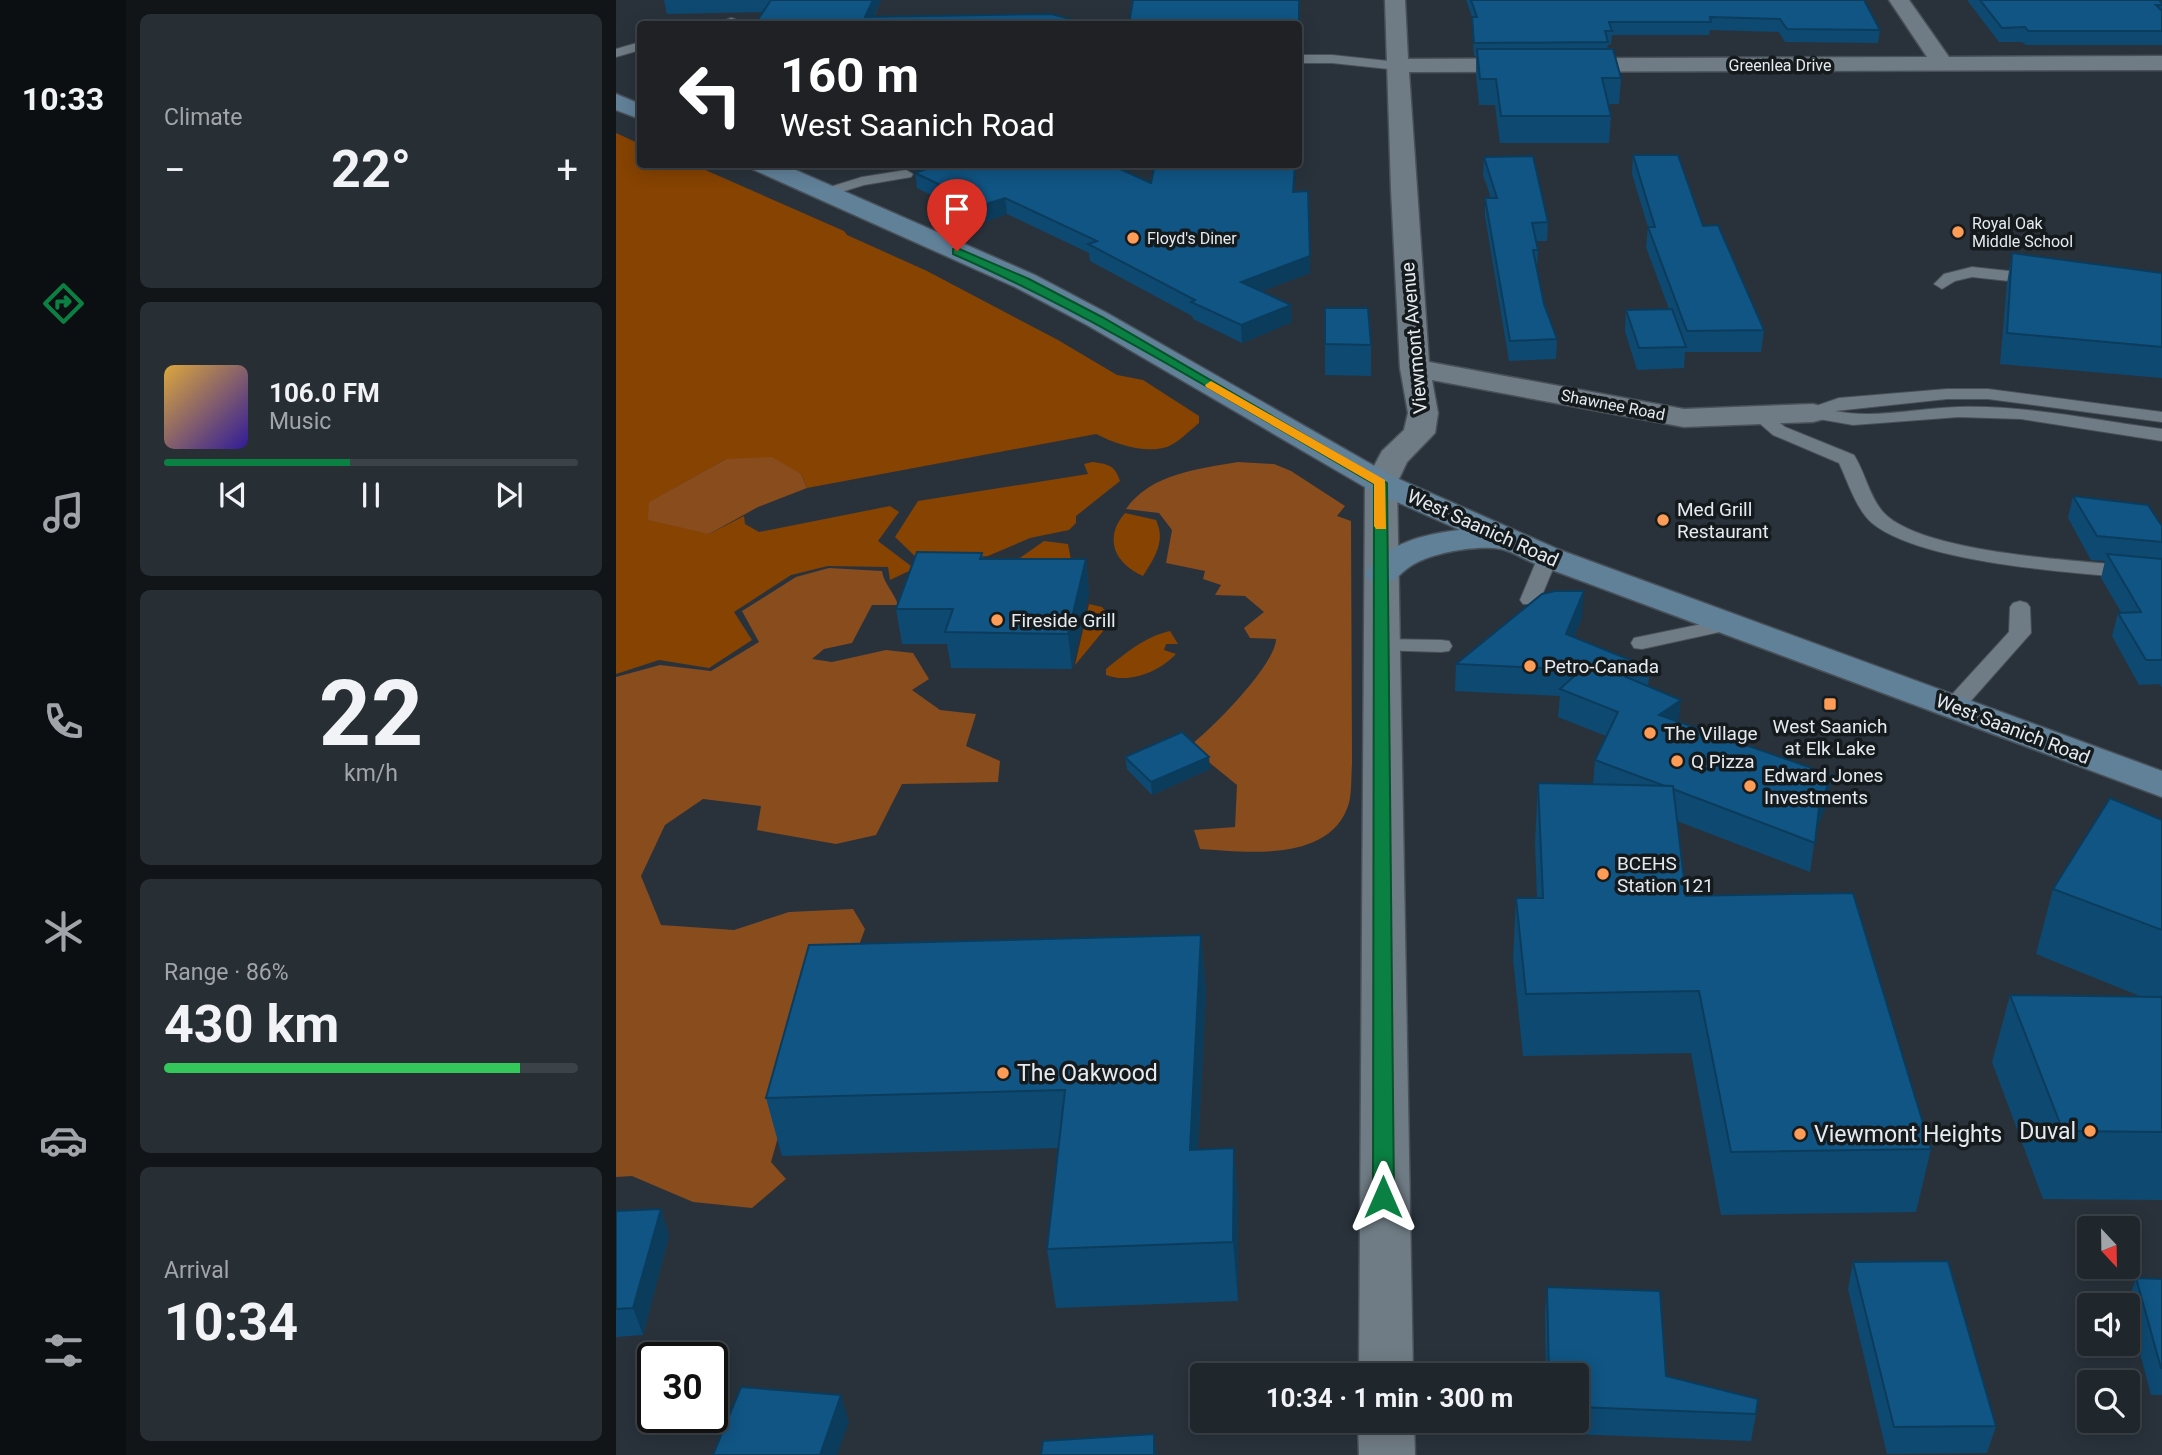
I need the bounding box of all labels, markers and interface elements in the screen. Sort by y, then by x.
text: 160 m [780,47,919,104]
icon: left [665,49,756,140]
street label: Greenlea Drive [1729,56,1831,75]
text: 10:33 [22,80,104,118]
text: Climate [164,104,243,131]
text: West Saanich Road [780,106,1055,144]
text: 22° [331,139,411,200]
text: − [164,148,186,192]
text: + [556,148,578,192]
pin [927,179,987,251]
icon: arrive [938,190,976,228]
place label: Royal Oak Middle School [1972,214,2073,251]
marker: Royal Oak Middle School [1950,224,1966,240]
place label: Floyd's Diner [1147,229,1237,248]
marker: Floyd's Diner [1125,230,1141,246]
street label: Viewmont Avenue [1396,261,1432,415]
icon: directions [39,279,88,328]
text: 106.0 FM [269,378,380,408]
street label: Shawnee Road [1559,386,1667,424]
text: Music [269,408,331,435]
icon: previous [214,476,252,514]
icon: pause [352,476,390,514]
icon: next [490,476,528,514]
street label: West Saanich Road [1404,484,1562,572]
icon: music [39,488,88,537]
place label: Med Grill Restaurant [1677,498,1769,543]
marker: Med Grill Restaurant [1655,512,1671,528]
place label: Fireside Grill [1011,609,1116,632]
marker: Fireside Grill [989,612,1005,628]
place label: Petro-Canada [1544,655,1659,678]
marker: Petro-Canada [1522,658,1538,674]
text: 22 [319,661,423,767]
street label: West Saanich Road [1933,689,2093,769]
marker: West Saanich at Elk Lake [1822,696,1838,712]
icon: phone [39,697,88,746]
place label: West Saanich at Elk Lake [1773,715,1887,760]
place label: The Village [1664,722,1758,745]
marker: The Village [1642,725,1658,741]
place label: Q Pizza [1691,750,1755,773]
marker: Q Pizza [1669,753,1685,769]
text: km/h [344,760,398,787]
place label: Edward Jones Investments [1764,764,1883,809]
marker: Edward Jones Investments [1742,778,1758,794]
place label: BCEHS Station 121 [1617,852,1714,897]
marker: BCEHS Station 121 [1595,866,1611,882]
icon: climate [39,907,88,956]
text: Range · 86% [164,959,289,986]
text: 430 km [164,994,339,1055]
place label: The Oakwood [1017,1060,1158,1087]
marker: The Oakwood [995,1065,1011,1081]
icon: car [39,1116,88,1165]
place label: Duval [2019,1118,2076,1145]
place label: Viewmont Heights [1814,1121,2002,1148]
marker: Duval [2082,1123,2098,1139]
marker: Viewmont Heights [1792,1126,1808,1142]
position arrow [1346,1160,1420,1234]
north arrow [2077,1216,2140,1279]
map controls [2077,1216,2140,1433]
text: Arrival [164,1257,229,1284]
text: 10:34 [164,1292,298,1353]
button: sound [2077,1293,2140,1356]
icon: filters [39,1326,88,1375]
speed limit sign: 30 [637,1342,728,1433]
button: search [2077,1370,2140,1433]
text: 10:34 · 1 min · 300 m [1266,1383,1513,1413]

